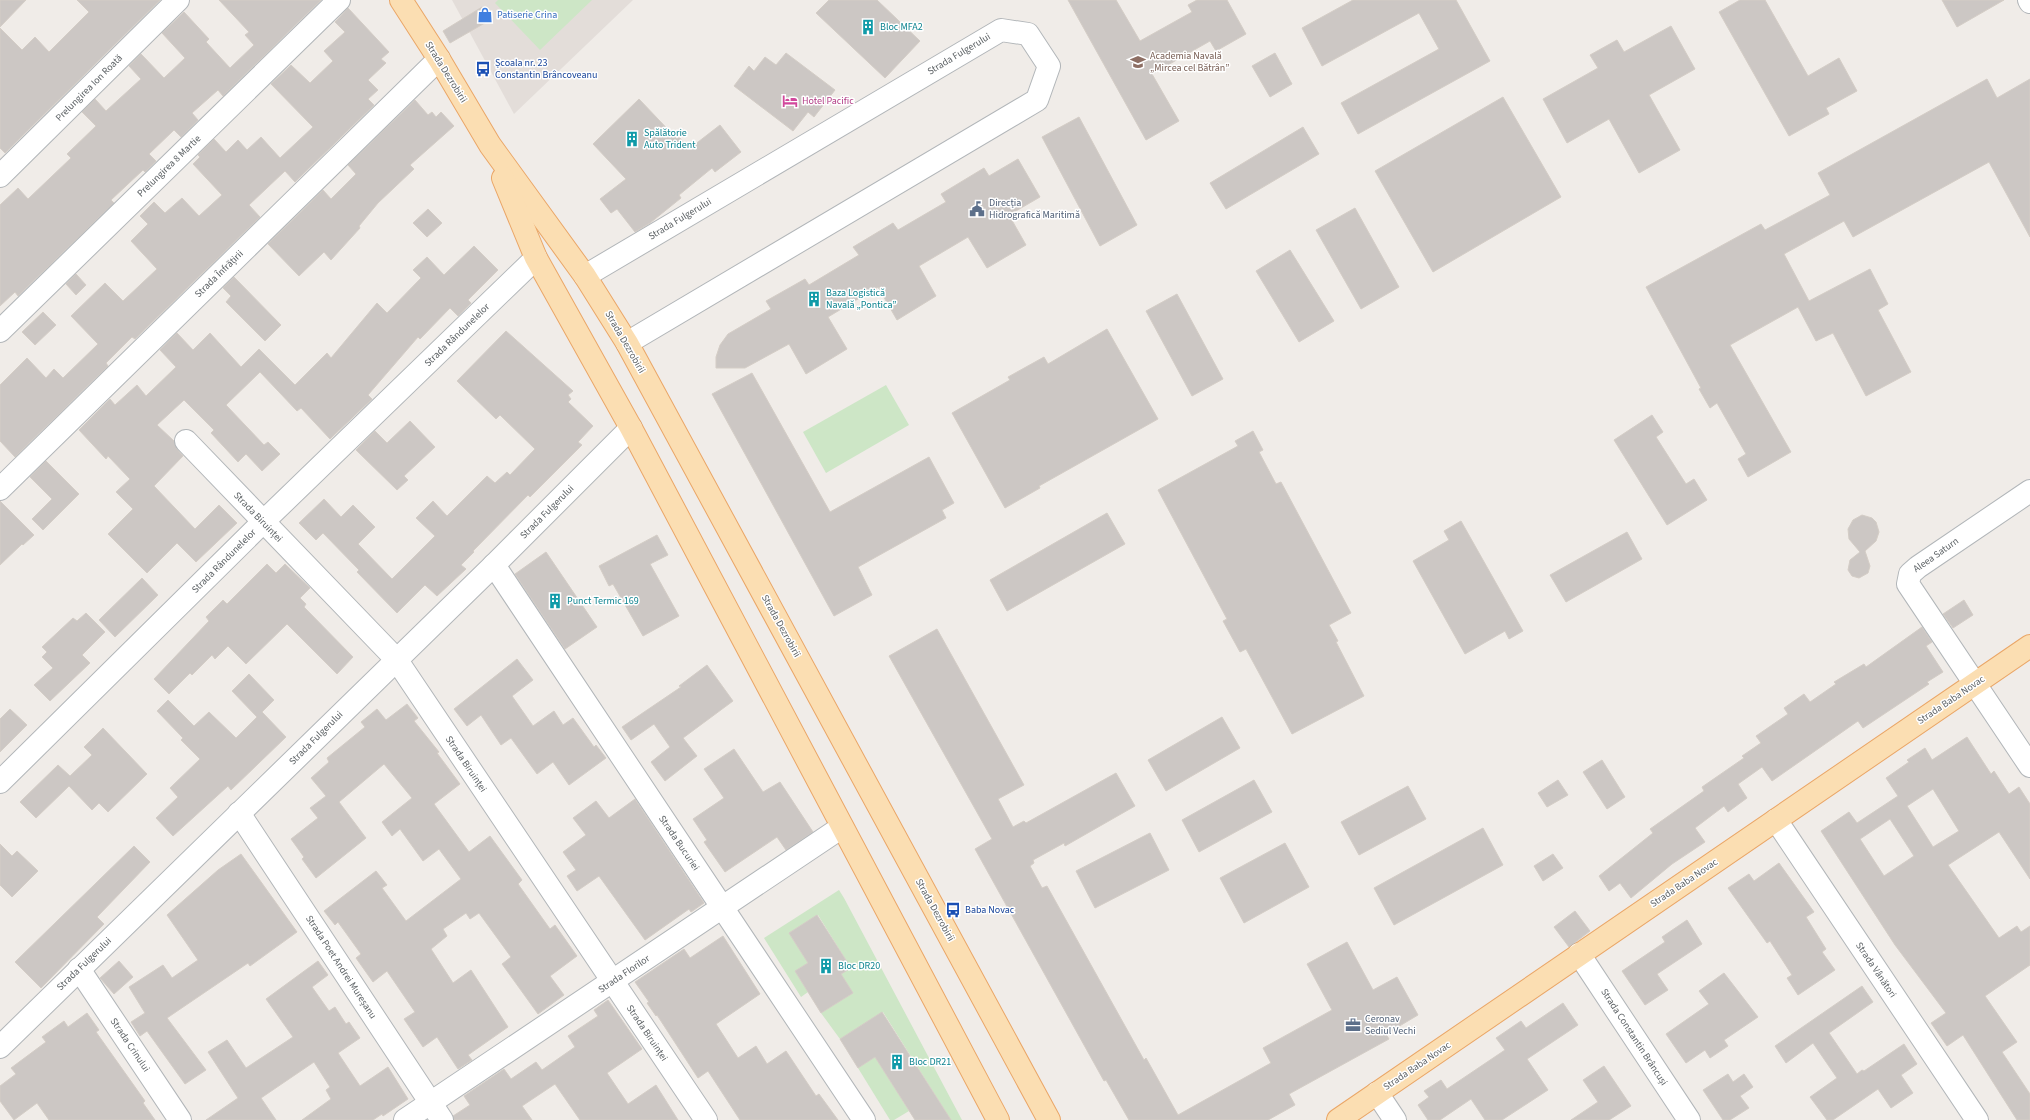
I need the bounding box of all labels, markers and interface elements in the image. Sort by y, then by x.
shop icon: Patiserie Crina [476,6,494,24]
place label: Patiserie Crina [497,8,557,22]
building icon: Bloc MFA2 [859,18,877,36]
place label: Bloc MFA2 [880,20,923,34]
street label: Strada Fulgerului [925,30,993,78]
street label: Strada Dezrobirii [422,39,470,105]
place label: Academia Navală „Mircea cel Bătrân” [1150,49,1229,75]
street label: Prelungirea Ion Roată [52,51,126,125]
school or university icon: Academia Navală „Mircea cel Bătrân” [1129,53,1147,71]
place label: Școala nr. 23 Constantin Brâncoveanu [495,56,597,82]
bus stop icon: Școala nr. 23 Constantin Brâncoveanu [474,60,492,78]
hotel icon: Hotel Pacific [781,92,799,110]
place label: Hotel Pacific [802,94,854,108]
place label: Spălătorie Auto Trident [644,126,696,152]
building icon: Spălătorie Auto Trident [623,130,641,148]
street label: Prelungirea 8 Martie [134,132,204,200]
street label: Strada Fulgerului [646,195,714,243]
place label: Direcția Hidrografică Maritimă [989,196,1080,222]
public building icon: Direcția Hidrografică Maritimă [968,200,986,218]
street label: Strada Înfrățirii [192,247,246,301]
place label: Baza Logistică Navală „Pontica” [826,286,897,312]
building icon: Baza Logistică Navală „Pontica” [805,290,823,308]
street label: Strada Rândunelelor [421,300,493,370]
street label: Strada Dezrobirii [601,308,649,376]
street label: Strada Fulgerului [517,482,577,542]
street label: Strada Biruinței [230,489,286,545]
street label: Strada Rândunelelor [189,525,260,596]
street label: Aleea Saturn [1910,534,1962,576]
building icon: Punct Termic 169 [546,592,564,610]
street label: Strada Dezrobirii [758,592,804,660]
place label: Punct Termic 169 [567,594,639,608]
street label: Strada Baba Novac [1914,672,1988,728]
street label: Strada Fulgerului [286,708,346,768]
street label: Strada Biruinței [442,733,490,795]
street label: Strada Bucuriei [655,813,703,873]
street label: Strada Baba Novac [1647,855,1721,911]
street label: Strada Dezrobirii [912,876,958,944]
bus stop icon: Baba Novac [944,901,962,919]
place label: Baba Novac [965,903,1015,917]
street label: Strada Poet Andrei Mureșanu [302,913,380,1021]
street label: Strada Fulgerului [53,934,115,994]
street label: Strada Vânători [1852,939,1900,1001]
street label: Strada Florilor [595,951,653,996]
building icon: Bloc DR20 [817,957,835,975]
place label: Bloc DR20 [838,959,880,973]
street label: Strada Constantin Brâncuși [1597,986,1671,1088]
street label: Strada Biruinței [623,1002,671,1064]
place label: Ceronav Sediul Vechi [1365,1012,1416,1038]
street label: Strada Crinului [107,1015,153,1075]
office icon: Ceronav Sediul Vechi [1344,1016,1362,1034]
street label: Strada Baba Novac [1380,1038,1454,1094]
building icon: Bloc DR21 [888,1053,906,1071]
place label: Bloc DR21 [909,1055,951,1069]

